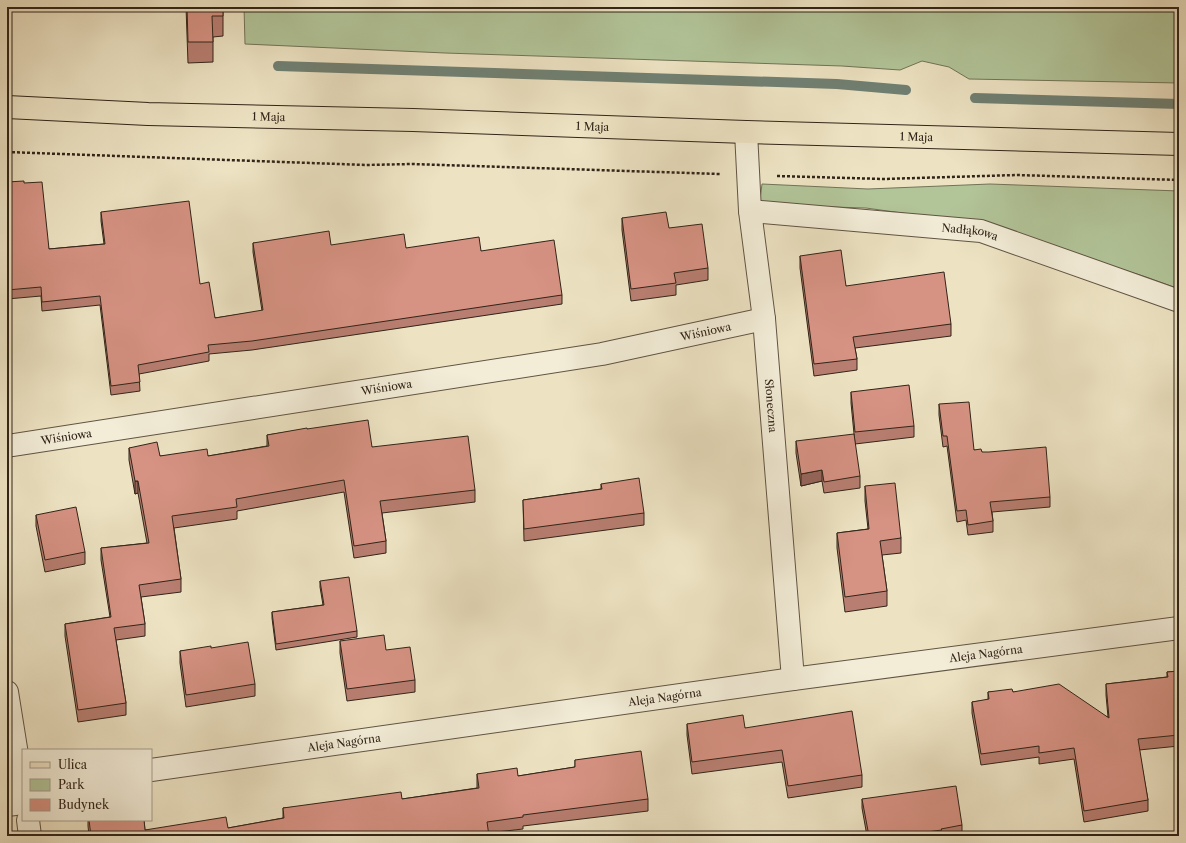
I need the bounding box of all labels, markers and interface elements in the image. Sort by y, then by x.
street label: 1 Maja [252,109,286,124]
street label: 1 Maja [576,119,610,134]
street label: 1 Maja [900,129,934,144]
street label: Nadłąkowa [941,221,1000,244]
street label: Wiśniowa [678,319,732,344]
street label: Wiśniowa [359,376,413,398]
street label: Słoneczna [762,378,780,433]
street label: Wiśniowa [39,426,93,448]
street label: Aleja Nagórna [947,642,1024,665]
street label: Aleja Nagórna [626,685,703,709]
street label: Aleja Nagórna [306,730,382,755]
legend [22,749,152,821]
text: Ulica [58,757,88,772]
text: Park [58,777,85,792]
text: Budynek [58,797,110,812]

